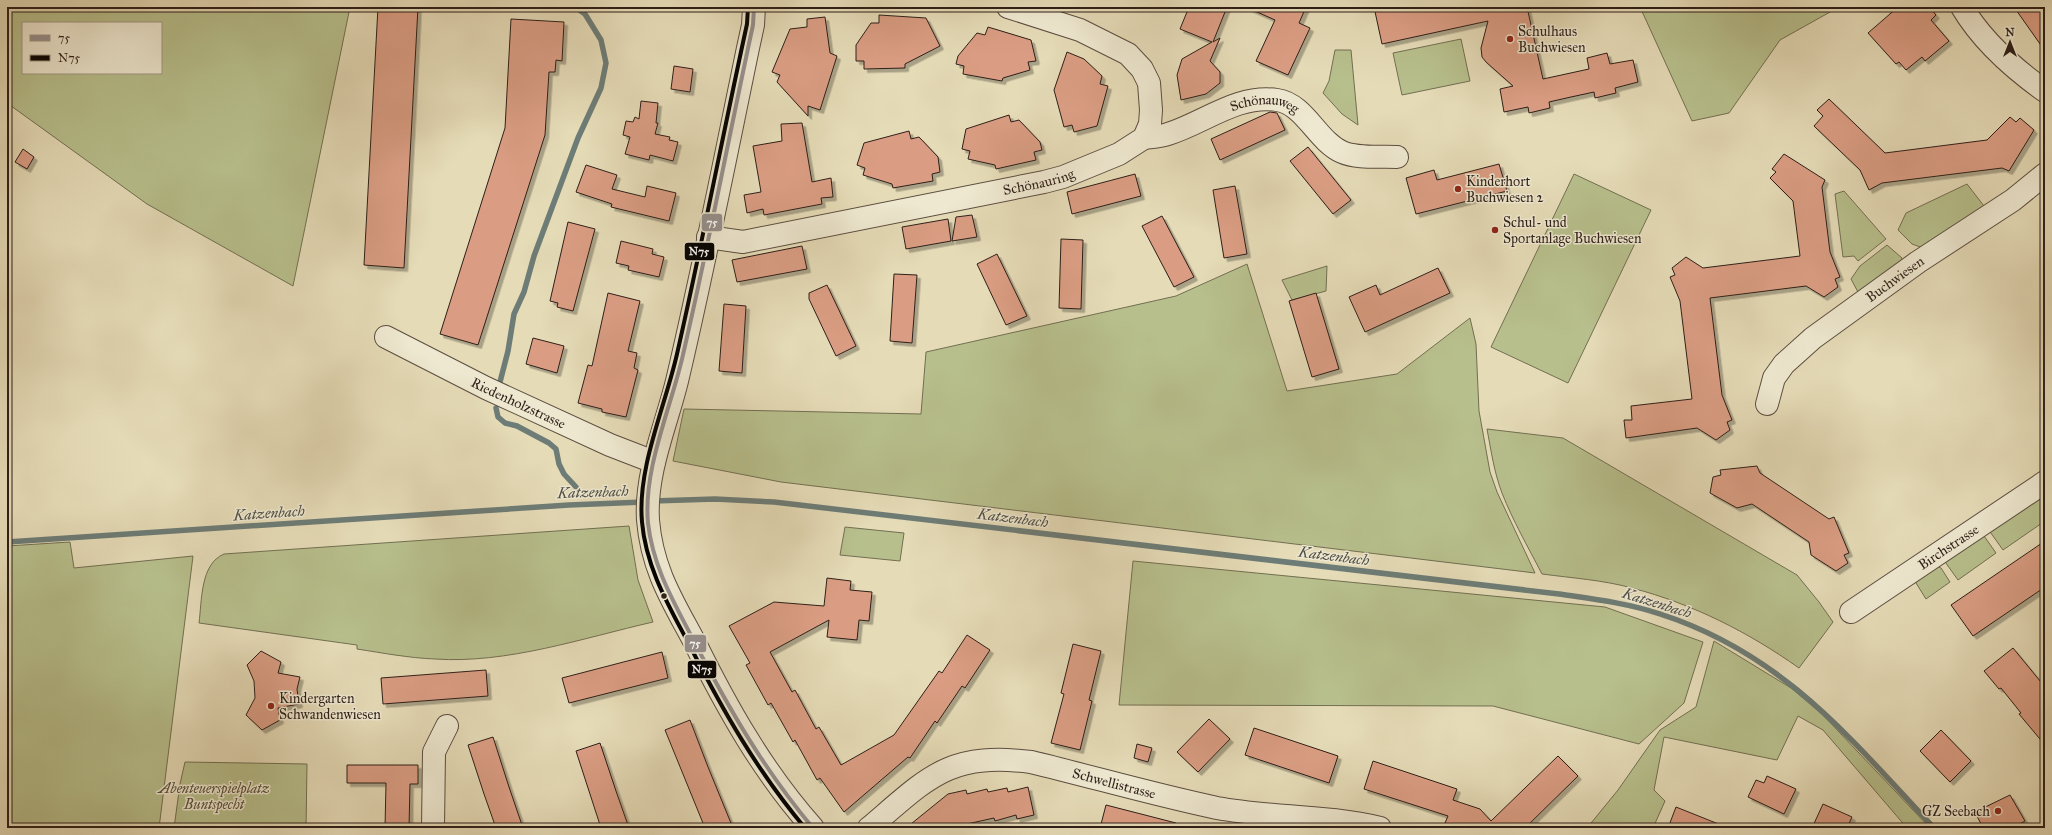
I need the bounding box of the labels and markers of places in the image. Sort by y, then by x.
place label: Schulhaus Buchwiesen [1518,23,1586,56]
marker: Schulhaus Buchwiesen [1505,34,1515,44]
place label: Kinderhort Buchwiesen 2 [1466,173,1544,206]
marker: Kinderhort Buchwiesen 2 [1453,184,1463,194]
place label: Schul- und Sportanlage Buchwiesen [1503,214,1642,247]
marker: Schul- und Sportanlage Buchwiesen [1490,225,1500,235]
unlabelled marker [659,591,669,601]
place label: Kindergarten Schwandenwiesen [279,690,381,723]
marker: Kindergarten Schwandenwiesen [266,701,276,711]
place label: GZ Seebach [1922,803,1990,820]
marker: GZ Seebach [1993,806,2003,816]

